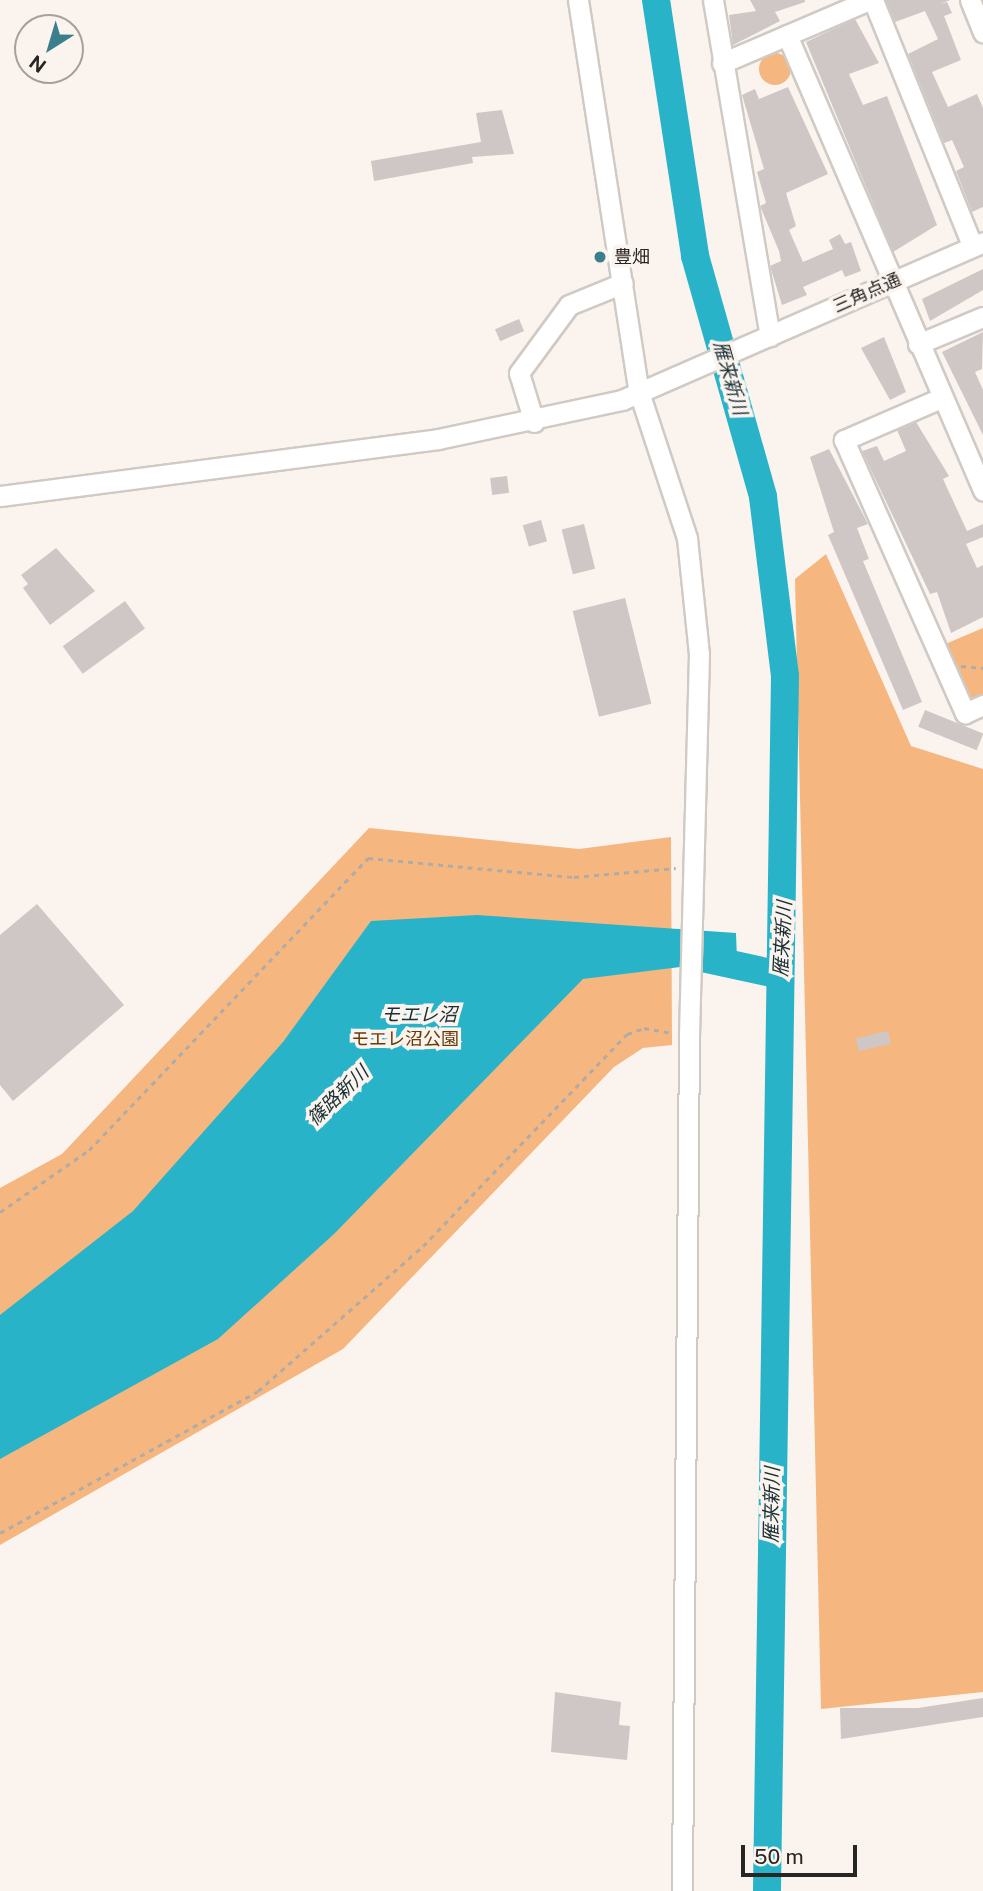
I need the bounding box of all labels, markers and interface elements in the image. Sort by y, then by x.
north arrow [14,14,84,84]
text: N [25,51,50,77]
place label: 豊畑 [614,246,650,268]
marker: 豊畑 [592,249,608,265]
street label: 三角点通 [830,268,904,318]
water label: 雁来新川 [709,338,751,418]
water label: 雁来新川 [770,900,796,978]
water label: モエレ沼 [381,1004,457,1026]
park label: モエレ沼公園 [351,1028,459,1050]
water label: 篠路新川 [303,1061,373,1131]
water label: 雁来新川 [760,1467,784,1543]
scale bar [745,1832,860,1876]
text: 50 m [754,1844,804,1869]

